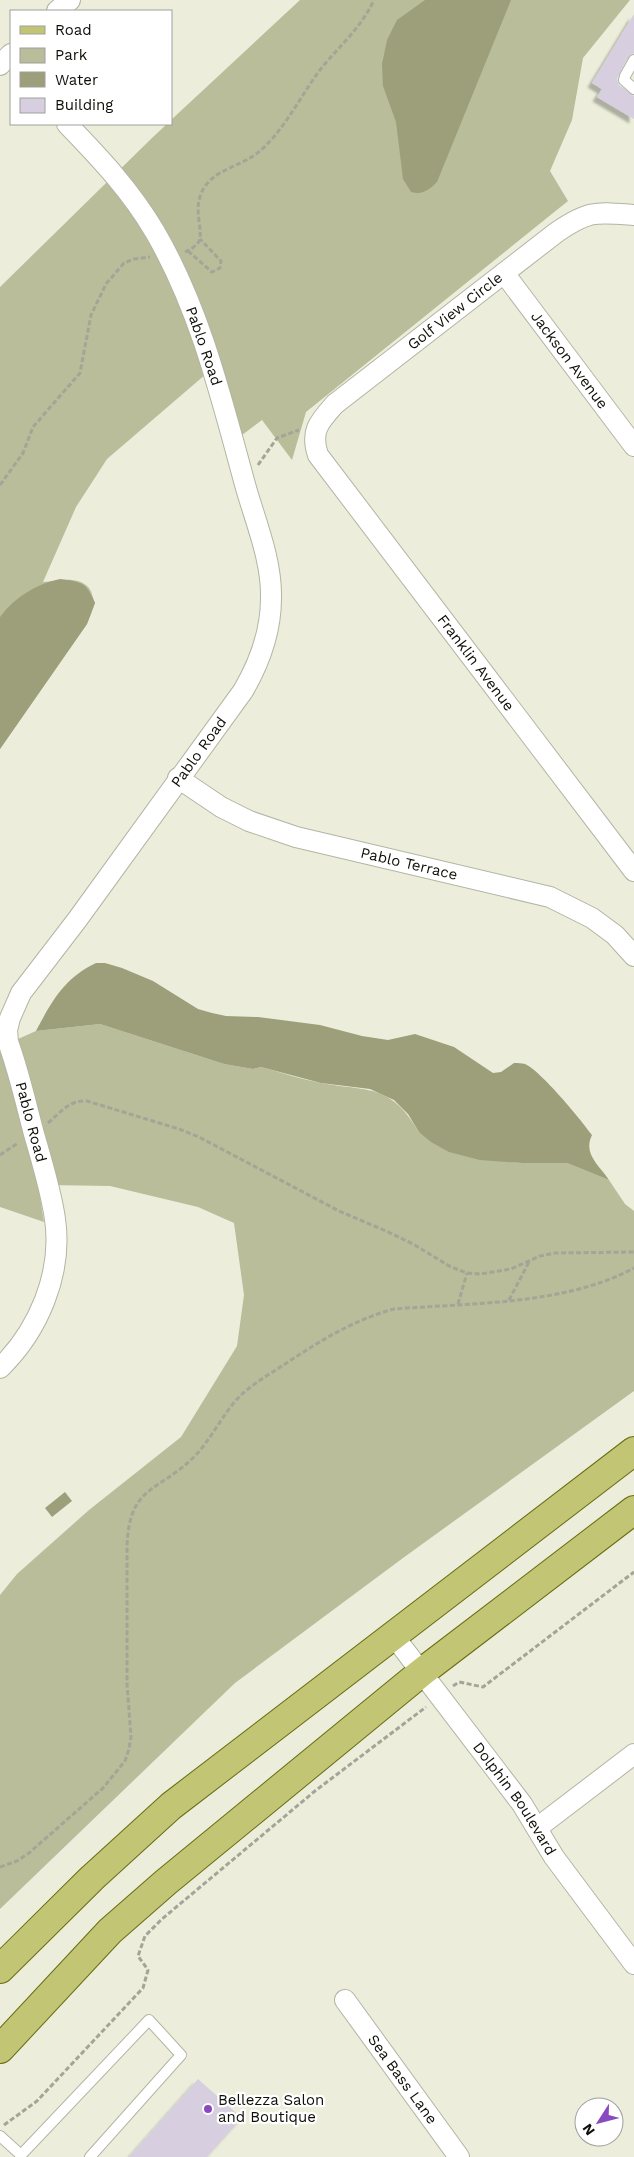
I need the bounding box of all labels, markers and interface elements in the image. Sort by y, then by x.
legend [10,10,172,125]
text: Road [55,21,92,39]
text: Park [55,46,88,64]
text: Water [55,71,98,89]
text: Building [55,96,113,114]
street label: Golf View Circle [404,268,506,354]
street label: Pablo Road [182,304,226,388]
street label: Jackson Avenue [527,308,612,412]
street label: Franklin Avenue [434,611,518,715]
street label: Pablo Road [167,713,230,791]
street label: Pablo Terrace [359,844,459,884]
street label: Pablo Road [12,1080,50,1164]
street label: Dolphin Boulevard [469,1738,560,1859]
street label: Sea Bass Lane [364,2031,441,2128]
place label: Bellezza Salon and Boutique [218,2091,324,2126]
north arrow [574,2097,624,2147]
marker: Bellezza Salon and Boutique [202,2103,214,2115]
text: N [579,2121,598,2139]

